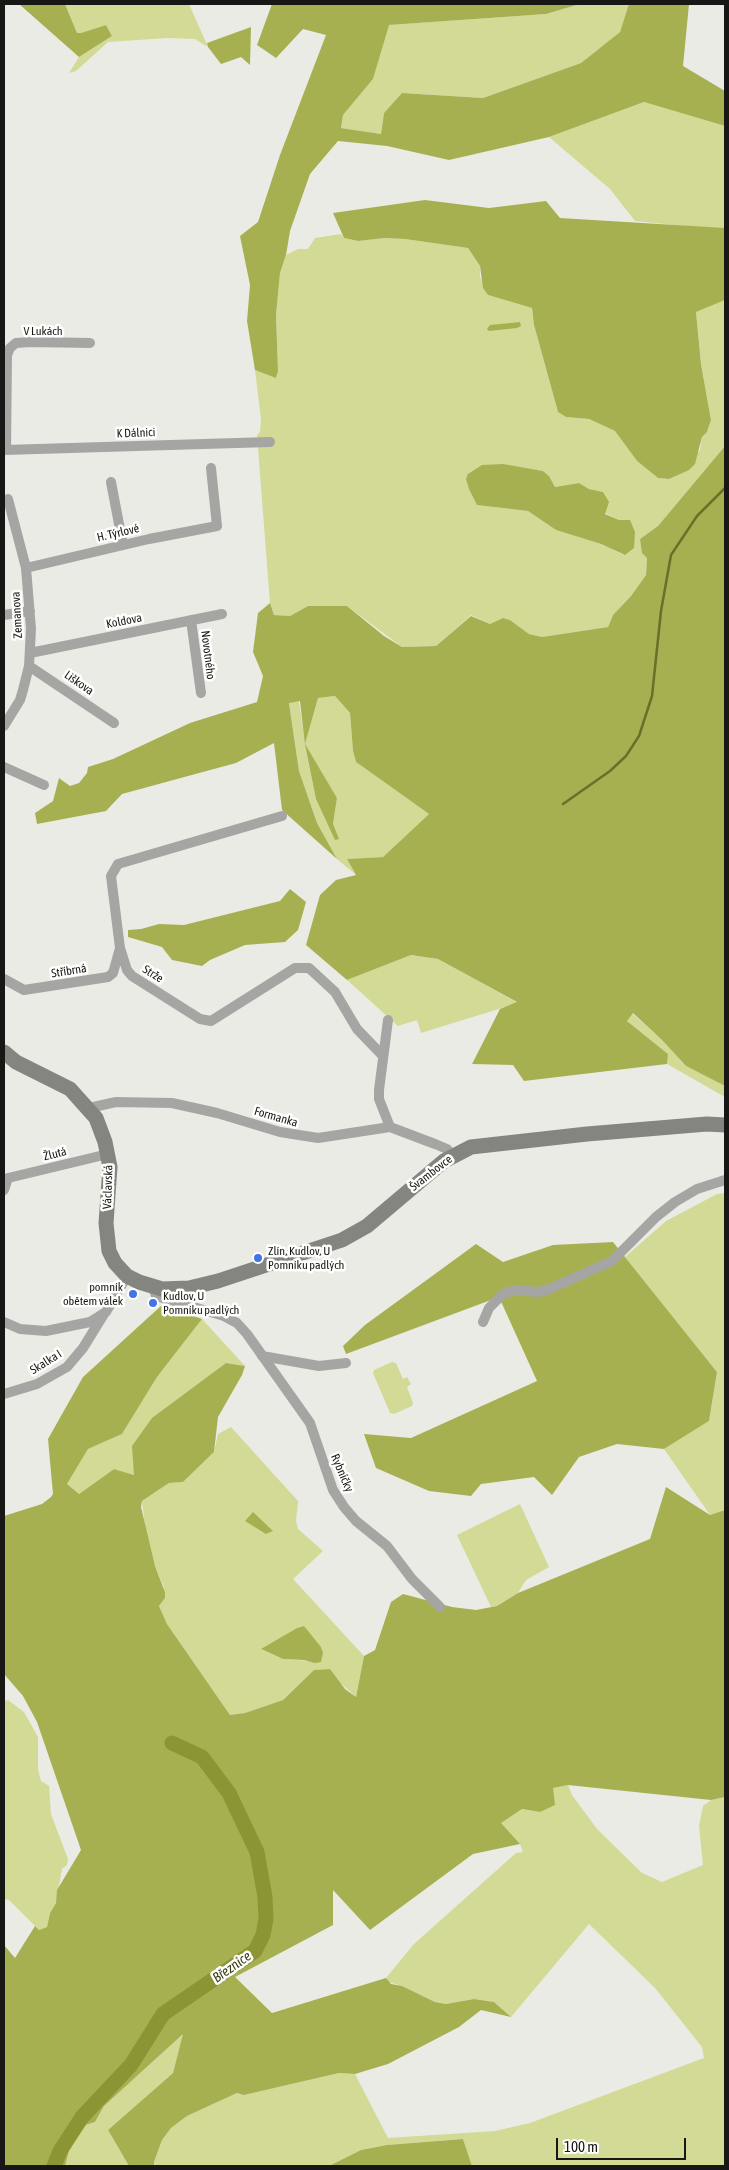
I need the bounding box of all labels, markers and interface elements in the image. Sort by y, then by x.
street label: V Lukách [23,324,63,338]
street label: K Dálnici [116,425,156,441]
street label: H. Týrlové [95,521,141,545]
street label: Zemanova [9,591,25,639]
street label: Koldova [105,611,143,631]
street label: Novotného [198,630,218,680]
street label: Liškova [62,668,96,698]
street label: Stříbrná [50,961,88,981]
street label: Strže [140,962,166,986]
street label: Formanka [253,1104,299,1130]
street label: Žlutá [42,1144,68,1164]
street label: Švambovce [407,1152,455,1194]
street label: Václavská [100,1165,116,1209]
place label: Zlín, Kudlov, U Pomníku padlých [268,1244,344,1272]
marker: Zlín, Kudlov, U Pomníku padlých [252,1252,264,1264]
place label: pomník obětem válek [63,1280,123,1308]
marker: pomník obětem válek [127,1288,139,1300]
place label: Kudlov, U Pomníku padlých [163,1289,239,1317]
marker: Kudlov, U Pomníku padlých [147,1297,159,1309]
street label: Skalka I [27,1347,65,1377]
street label: Rybníčky [328,1452,356,1494]
water label: Březnice [209,1948,255,1986]
scale bar [559,2128,689,2160]
text: 100 m [564,2138,598,2155]

